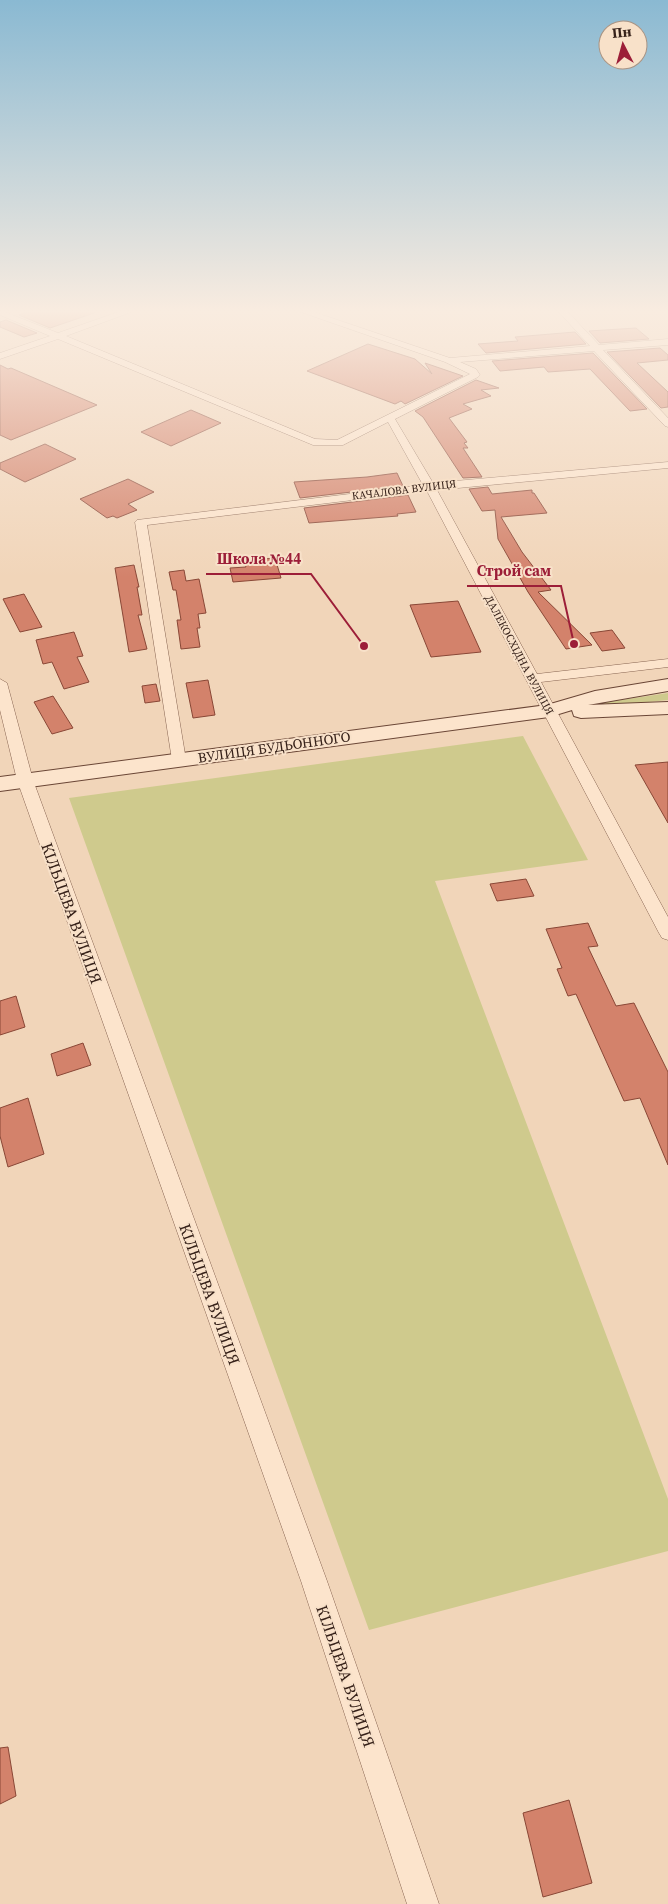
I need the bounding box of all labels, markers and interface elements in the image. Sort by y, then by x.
north arrow [598,20,648,70]
text: Пн [611,21,632,43]
street label: КАЧАЛОВА ВУЛИЦЯ [351,476,457,504]
callout: Школа №44 [206,544,311,574]
text: Школа №44 [217,548,301,569]
callout: Строй сам [467,556,561,586]
text: Строй сам [477,560,551,581]
street label: ДАЛЕКОСХІДНА ВУЛИЦЯ [481,593,557,717]
street label: ВУЛИЦЯ БУДЬОННОГО [196,726,352,768]
street label: КІЛЬЦЕВА ВУЛИЦЯ [36,839,108,987]
street label: КІЛЬЦЕВА ВУЛИЦЯ [174,1220,246,1368]
street label: КІЛЬЦЕВА ВУЛИЦЯ [311,1602,381,1750]

